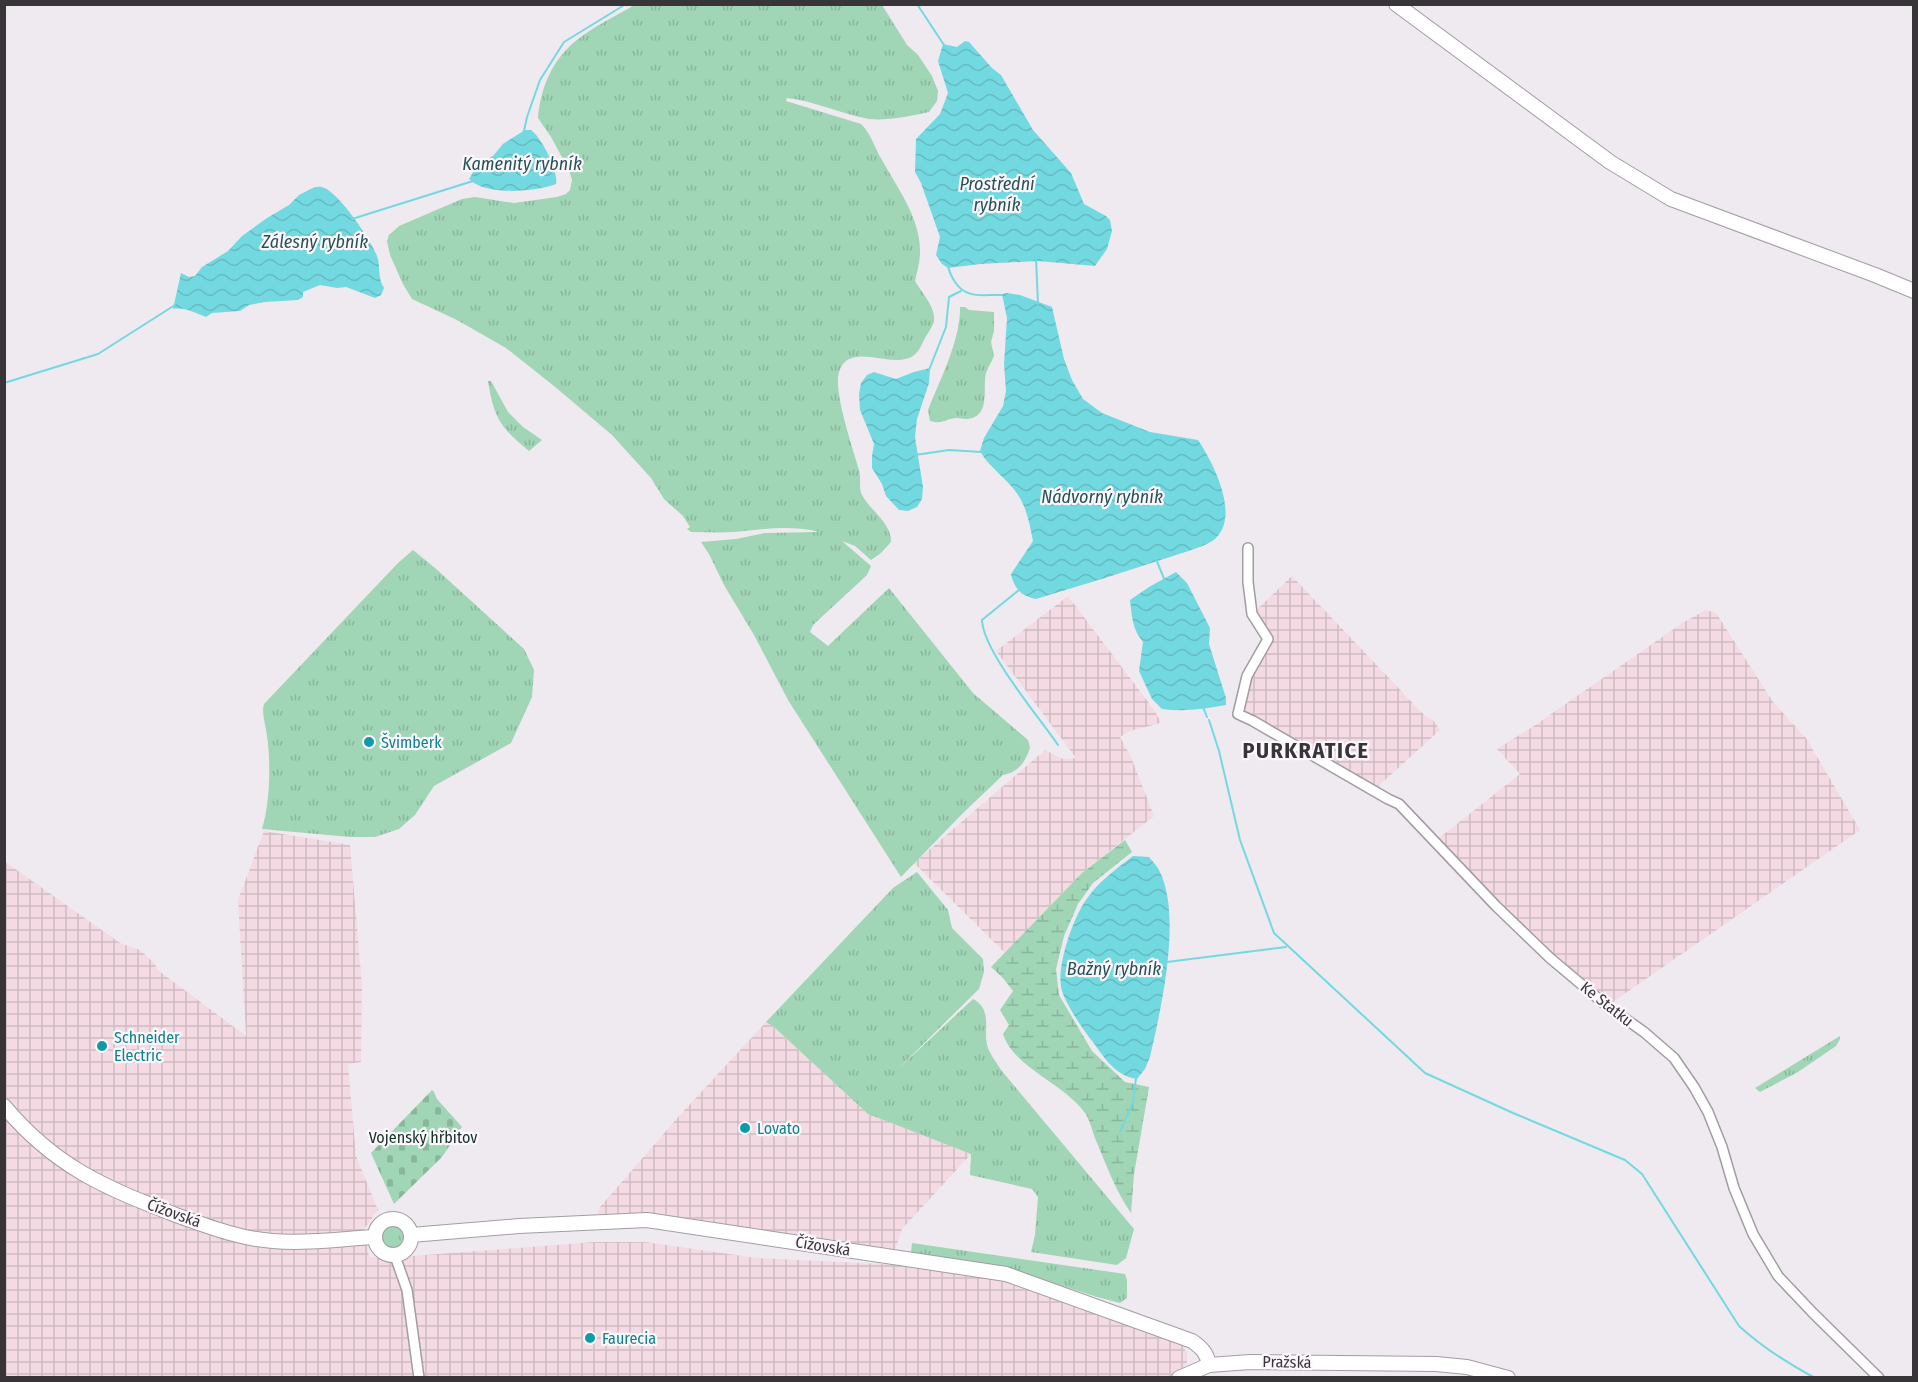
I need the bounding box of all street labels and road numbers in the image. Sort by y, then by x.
street label: Ke Statku [1577,978,1637,1030]
street label: Čížovská [145,1194,204,1231]
street label: Čížovská [794,1231,852,1260]
street label: Pražská [1262,1352,1312,1372]

